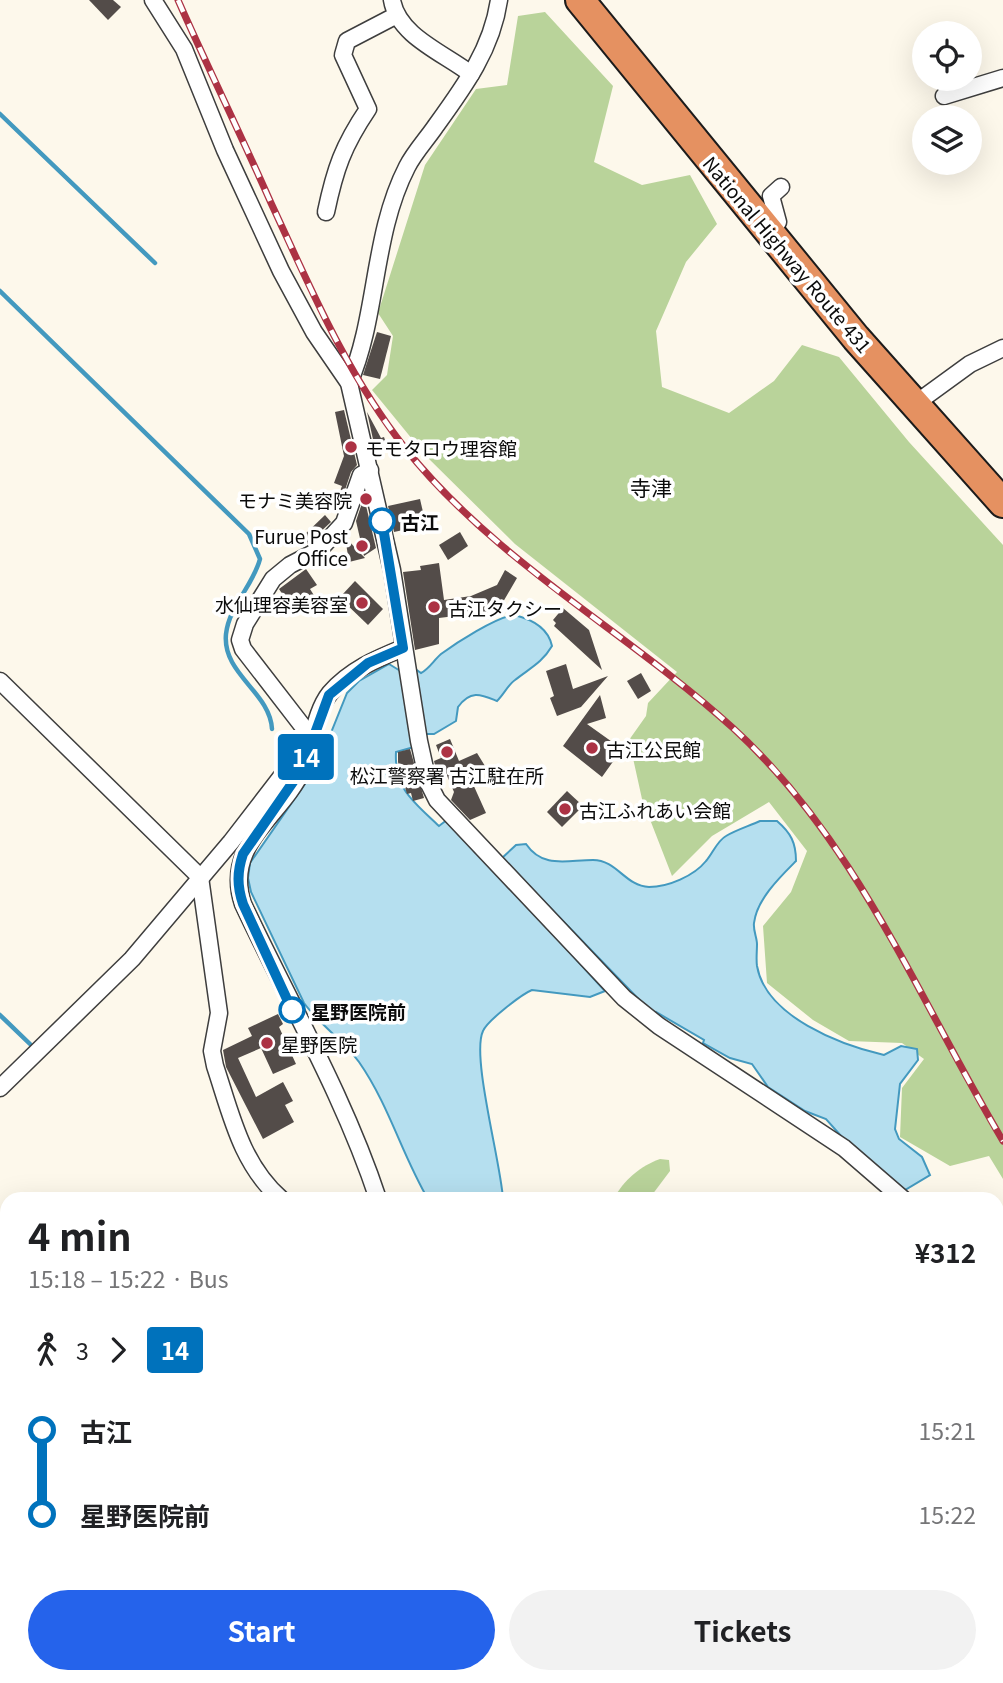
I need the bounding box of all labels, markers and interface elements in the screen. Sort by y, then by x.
map controls [912,21,982,175]
button: locate [912,21,982,91]
button: layers [912,105,982,175]
street label: National Highway Route 431 [698,150,878,358]
place label: モモタロウ理容館 [365,434,517,461]
marker: モモタロウ理容館 [343,439,359,455]
district label: 寺津 [630,472,672,502]
place label: モナミ美容院 [238,486,352,513]
marker: モナミ美容院 [358,491,374,507]
marker: 古江 [369,508,395,534]
place label: 古江 [401,508,439,535]
place label: Furue Post Office [254,522,348,571]
marker: Furue Post Office [354,538,370,554]
place label: 水仙理容美容室 [215,590,348,617]
place label: 古江タクシー [448,594,562,621]
marker: 水仙理容美容室 [354,595,370,611]
marker: 古江タクシー [426,599,442,615]
line badge: 14 [274,734,338,780]
place label: 古江公民館 [606,735,701,762]
text: 14 [292,739,320,774]
marker: 古江公民館 [584,740,600,756]
marker: 松江警察署 古江駐在所 [439,744,455,760]
place label: 松江警察署 古江駐在所 [350,761,544,788]
place label: 古江ふれあい会館 [579,796,731,823]
marker: 古江ふれあい会館 [557,801,573,817]
marker: 星野医院前 [279,997,305,1023]
place label: 星野医院前 [311,997,406,1024]
place label: 星野医院 [281,1030,357,1057]
marker: 星野医院 [259,1035,275,1051]
text: 4 min [28,1207,132,1262]
text: ¥312 [915,1233,976,1270]
text: 15:18 – 15:22 · Bus [28,1261,229,1295]
icon: walk [28,1331,66,1369]
icon: forward [99,1331,137,1369]
text: 14 [161,1332,189,1367]
text: 3 [76,1333,89,1367]
text: 古江 [80,1412,132,1449]
text: 15:21 [919,1413,976,1447]
text: 星野医院前 [80,1496,210,1533]
text: 15:22 [919,1497,976,1531]
button: Start [28,1590,495,1670]
button: Tickets [509,1590,976,1670]

